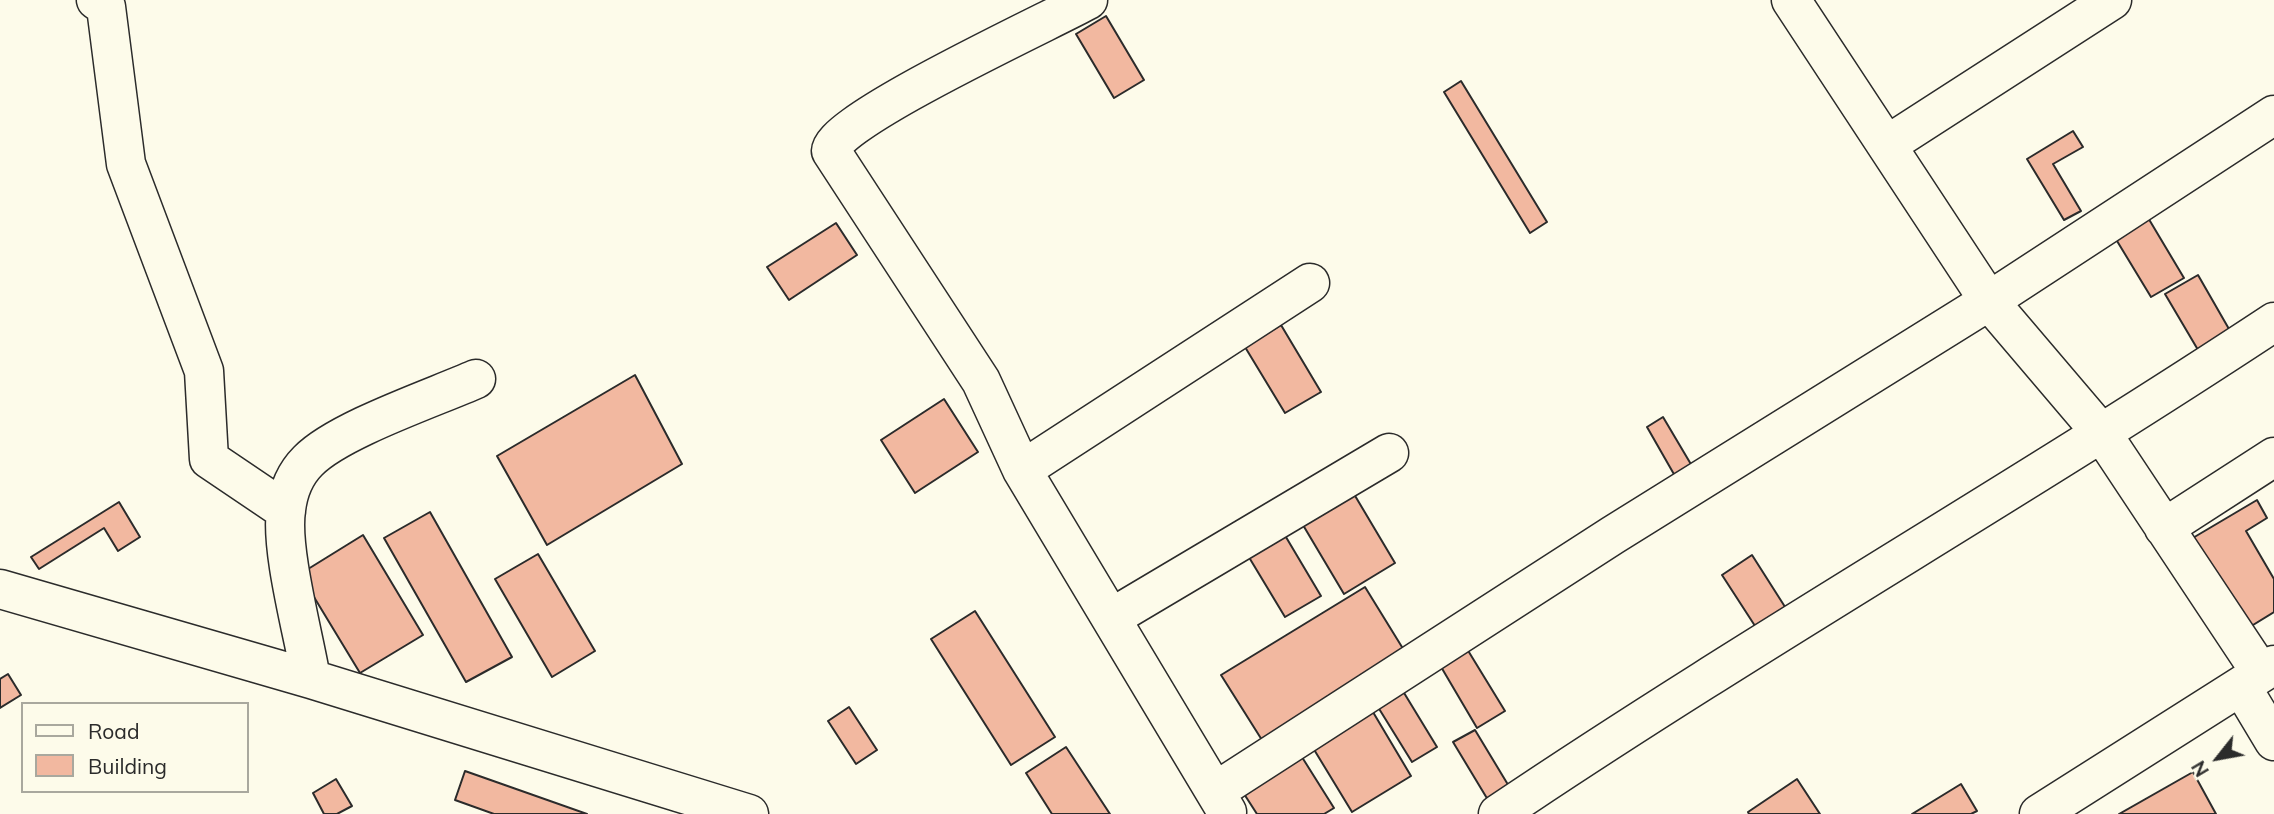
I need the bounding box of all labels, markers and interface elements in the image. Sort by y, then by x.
legend [21,702,248,793]
text: Road [88,718,139,744]
north arrow [2183,723,2253,793]
text: Building [88,753,167,779]
text: N [2186,756,2214,781]

